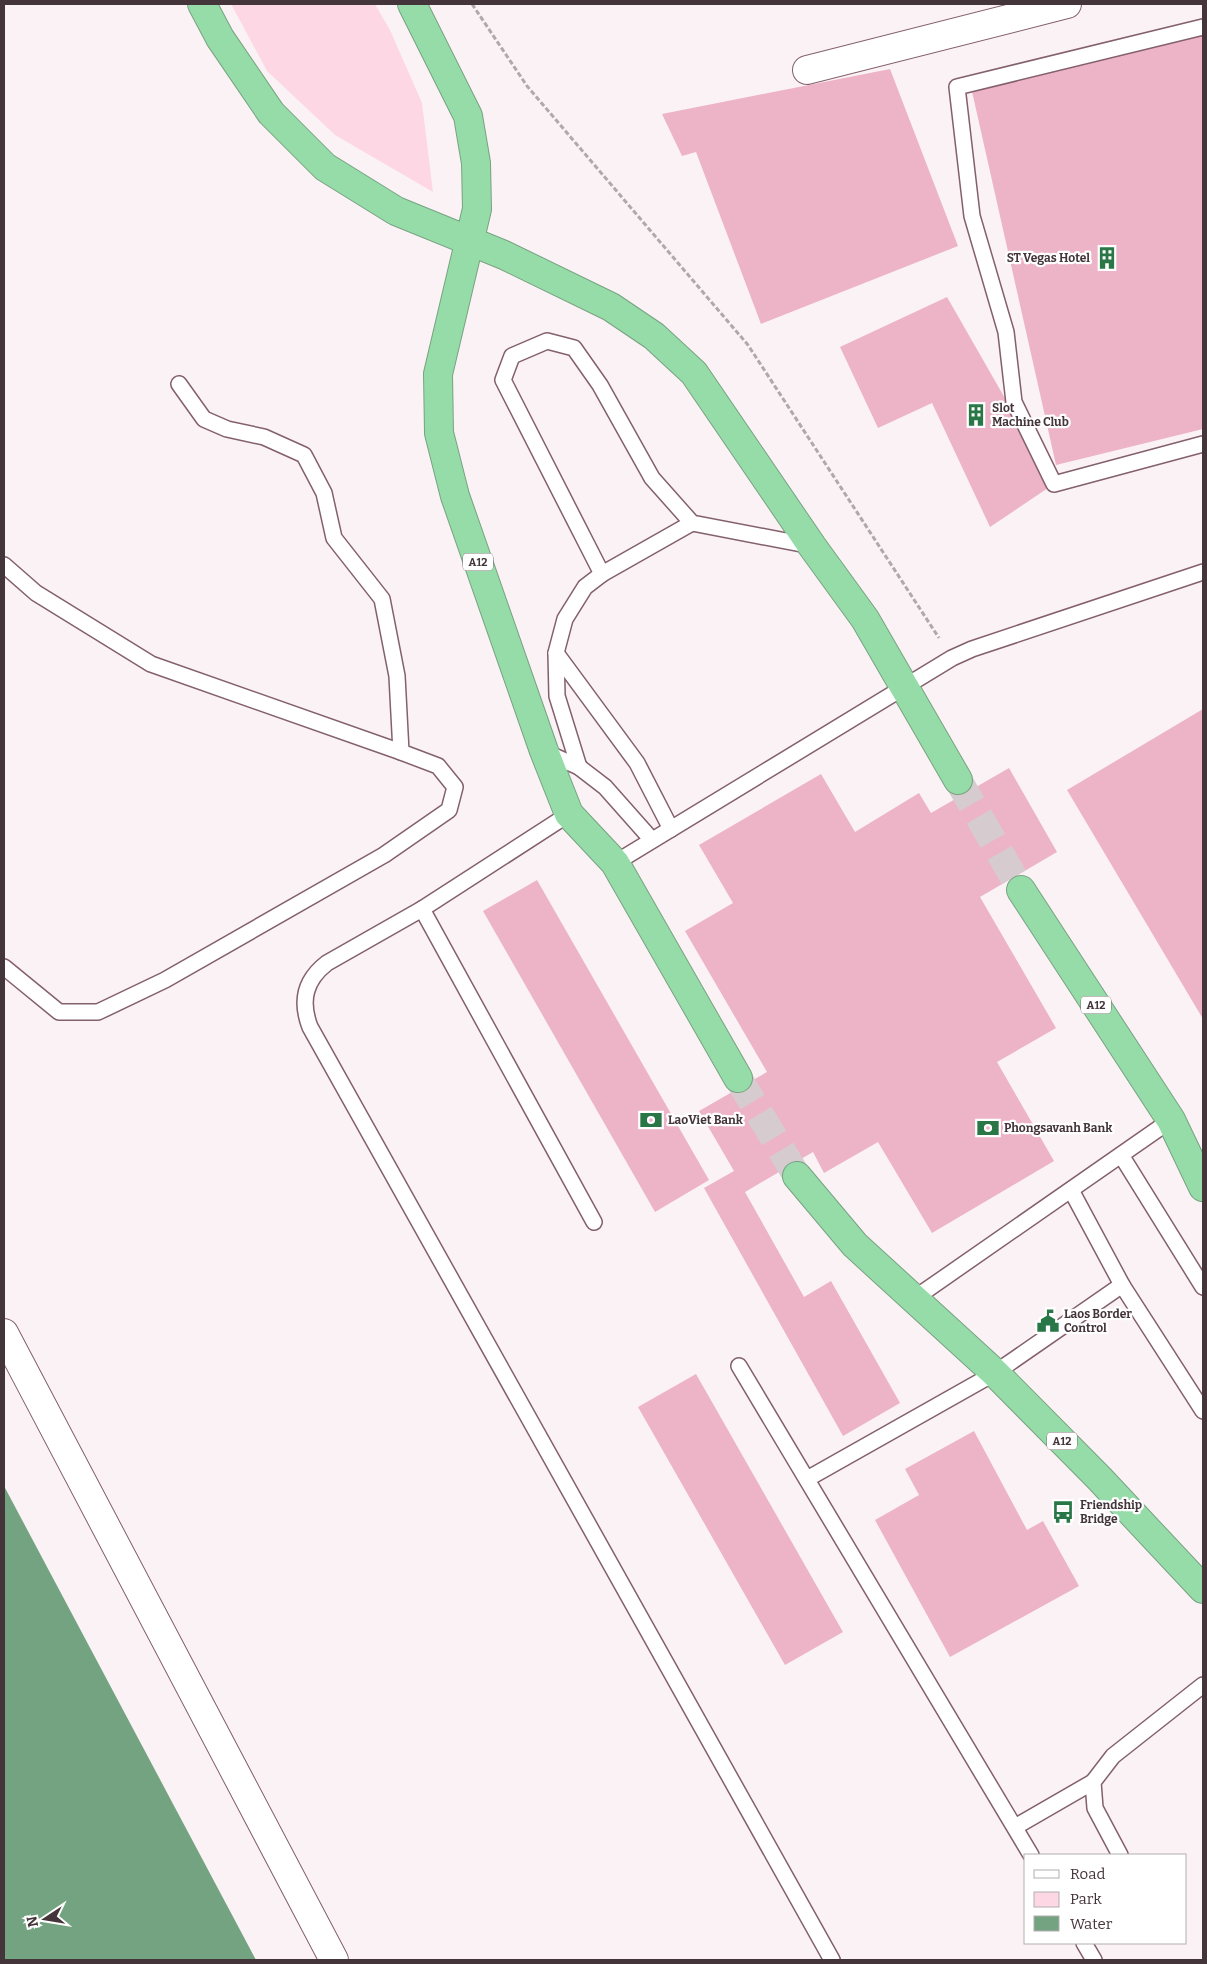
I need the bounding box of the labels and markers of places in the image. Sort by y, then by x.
building icon: ST Vegas Hotel [1094,245,1120,271]
place label: ST Vegas Hotel [1007,251,1090,265]
place label: Slot Machine Club [992,401,1069,429]
building icon: Slot Machine Club [963,402,989,428]
bank icon: LaoViet Bank [638,1107,664,1133]
place label: LaoViet Bank [668,1113,744,1127]
bank icon: Phongsavanh Bank [975,1115,1001,1141]
place label: Phongsavanh Bank [1004,1121,1113,1135]
place label: Laos Border Control [1064,1307,1132,1335]
public building icon: Laos Border Control [1035,1308,1061,1334]
place label: Friendship Bridge [1080,1498,1142,1526]
bus stop icon: Friendship Bridge [1050,1499,1076,1525]

